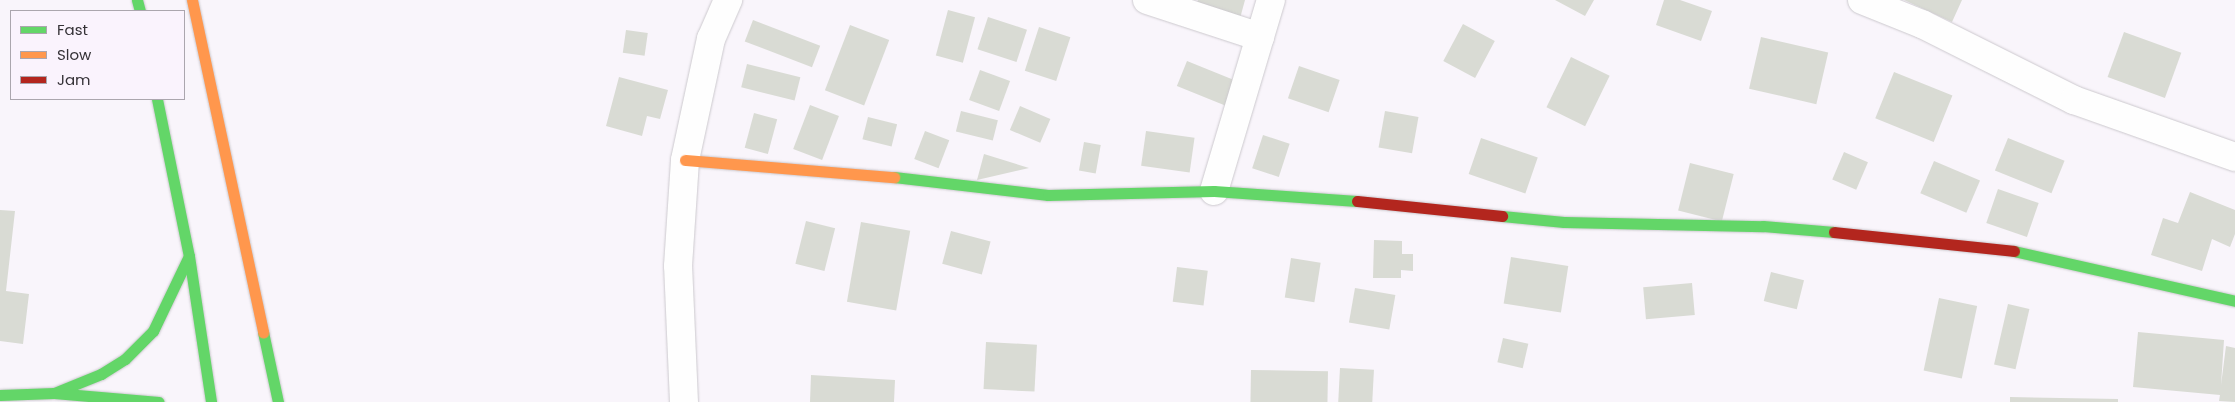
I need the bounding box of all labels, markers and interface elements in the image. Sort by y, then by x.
legend [10,10,185,100]
text: Fast [57,19,88,40]
text: Slow [57,44,91,65]
text: Jam [57,69,91,90]

